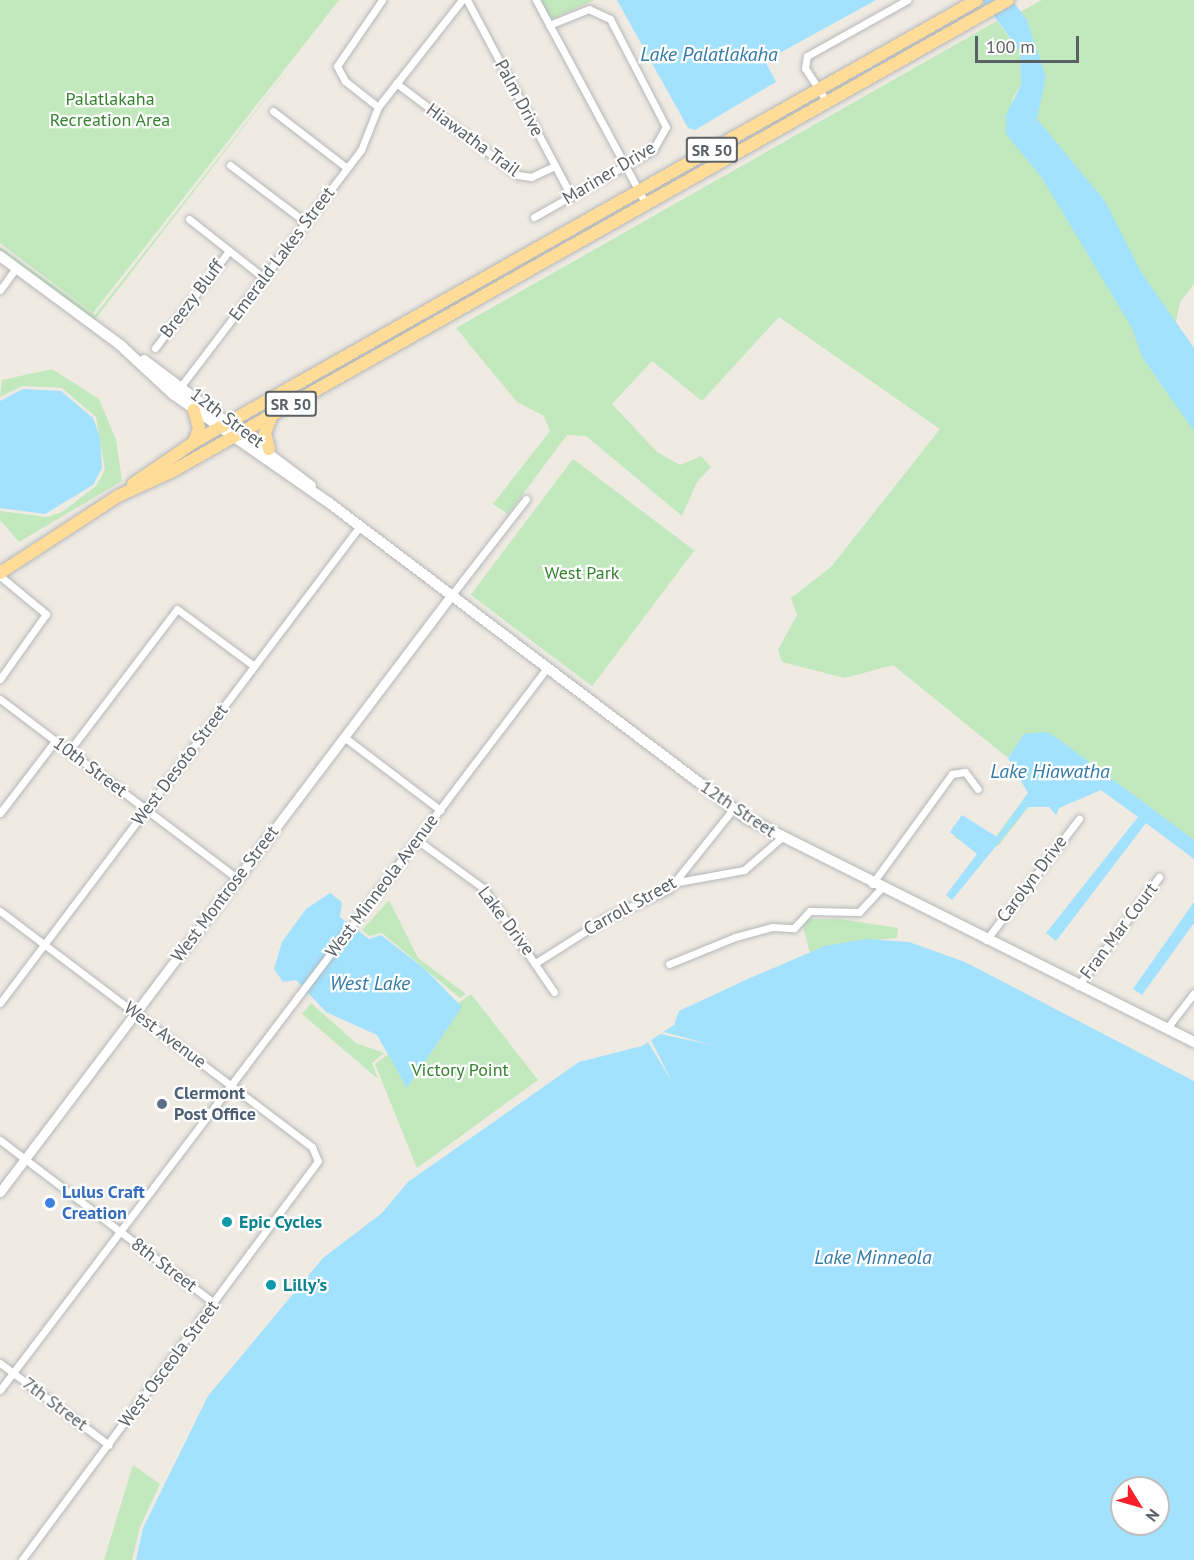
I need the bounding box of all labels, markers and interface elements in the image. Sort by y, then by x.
scale bar [978,24,1082,62]
text: 100 m [986,35,1035,58]
water label: Lake Palatlakaha [640,42,778,66]
street label: Palm Drive [490,56,548,140]
park label: Palatlakaha Recreation Area [49,89,171,132]
street label: Hiawatha Trail [422,99,524,181]
street label: Mariner Drive [559,137,659,209]
road number: SR 50 [685,137,739,163]
street label: Emerald Lakes Street [225,183,339,325]
street label: Breezy Bluff [156,256,228,342]
street label: 12th Street [186,383,268,453]
road number: SR 50 [264,391,318,417]
park label: West Park [545,562,619,584]
street label: West Desoto Street [127,700,233,830]
street label: 10th Street [49,732,131,802]
water label: Lake Hiawatha [990,759,1110,783]
street label: 12th Street [696,776,780,842]
street label: West Minneola Avenue [321,810,443,962]
street label: West Montrose Street [167,822,283,966]
street label: Carolyn Drive [992,831,1072,927]
street label: Carroll Street [580,872,680,940]
street label: Fran Mar Court [1076,879,1162,983]
street label: Lake Drive [473,882,539,960]
water label: West Lake [330,971,410,995]
street label: West Avenue [119,997,211,1073]
park label: Victory Point [411,1059,509,1081]
place label: Clermont Post Office [174,1083,256,1126]
marker: Clermont Post Office [155,1097,169,1111]
place label: Lulus Craft Creation [62,1182,145,1224]
marker: Lulus Craft Creation [43,1196,57,1210]
place label: Epic Cycles [239,1211,323,1233]
marker: Epic Cycles [220,1215,234,1229]
street label: 8th Street [127,1233,201,1297]
water label: Lake Minneola [814,1245,932,1269]
place label: Lilly's [283,1274,327,1296]
marker: Lilly's [264,1278,278,1292]
street label: West Osceola Street [114,1296,224,1432]
street label: 7th Street [18,1372,92,1436]
north arrow [1110,1476,1170,1536]
text: N [1142,1505,1164,1526]

